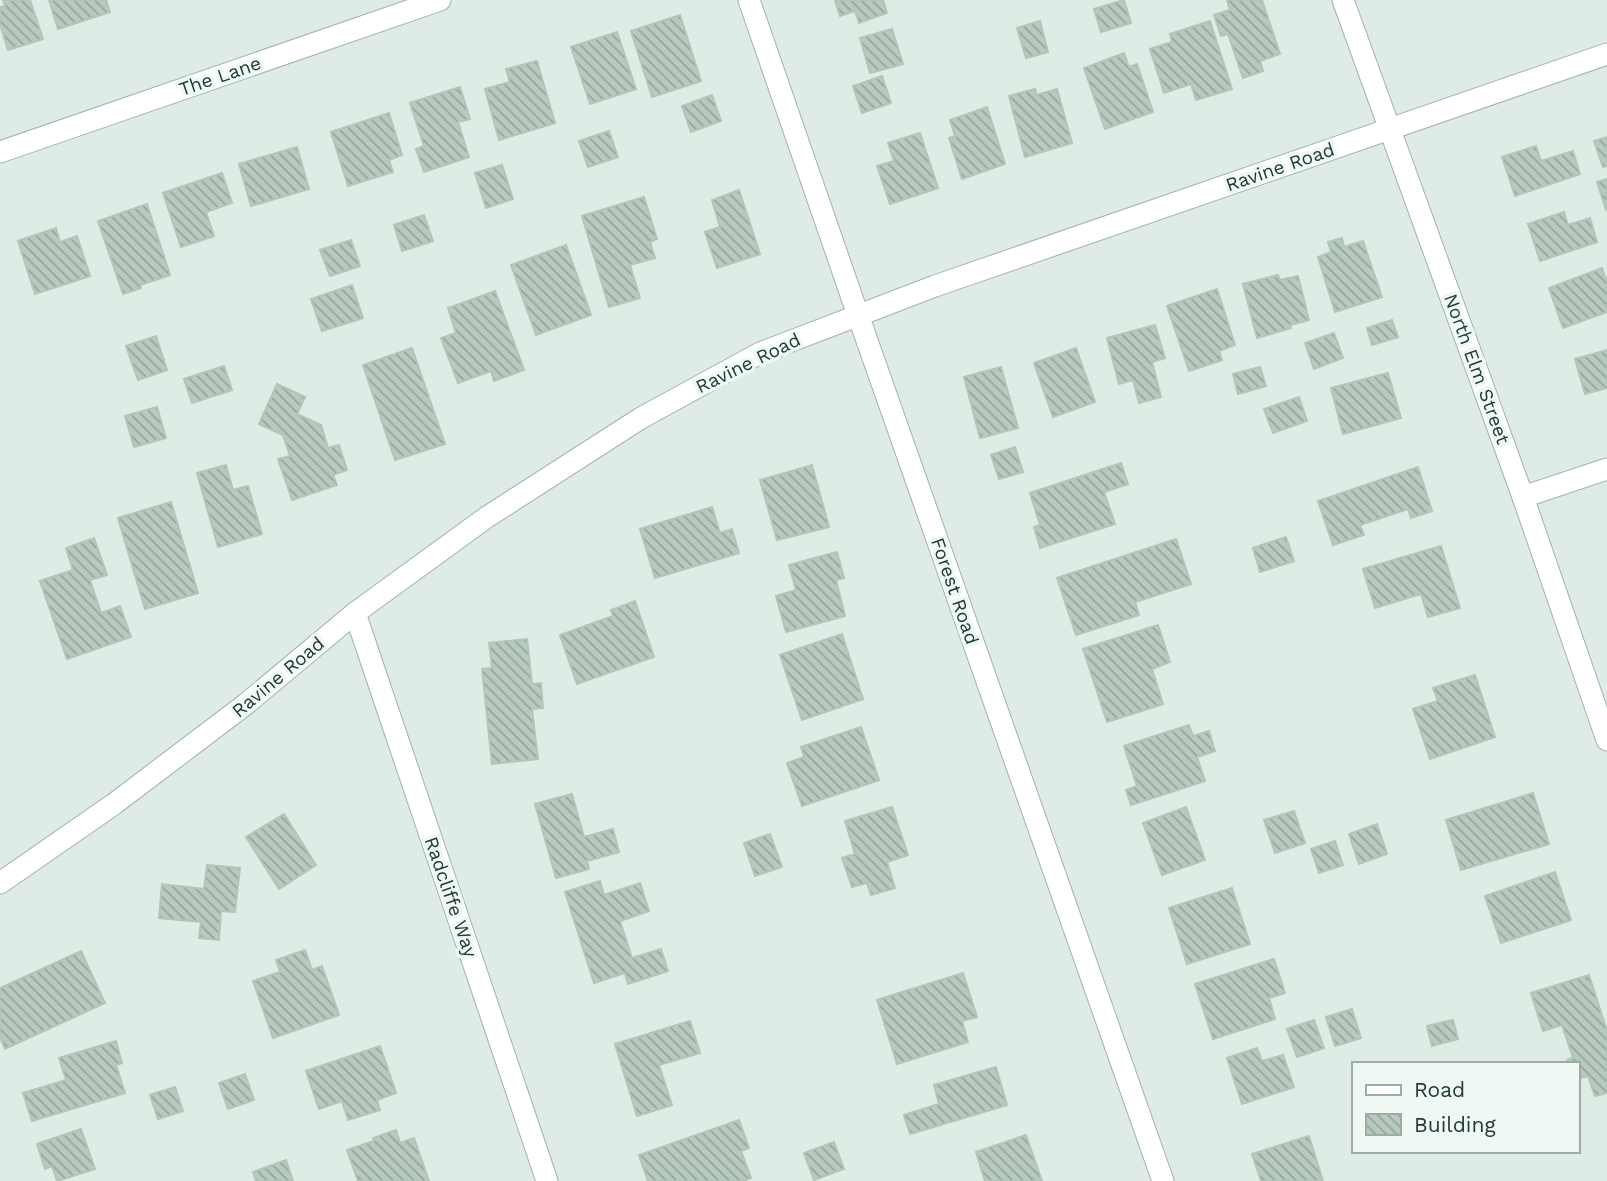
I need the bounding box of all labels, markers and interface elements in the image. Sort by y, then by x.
street label: The Lane [176,51,264,101]
street label: Ravine Road [1223,138,1337,196]
street label: North Elm Street [1439,291,1515,447]
street label: Ravine Road [692,328,804,398]
street label: Forest Road [926,535,984,647]
street label: Ravine Road [227,632,329,722]
street label: Radcliffe Way [420,834,482,960]
legend [1352,1062,1579,1153]
text: Road [1414,1077,1465,1102]
text: Building [1414,1112,1496,1137]

